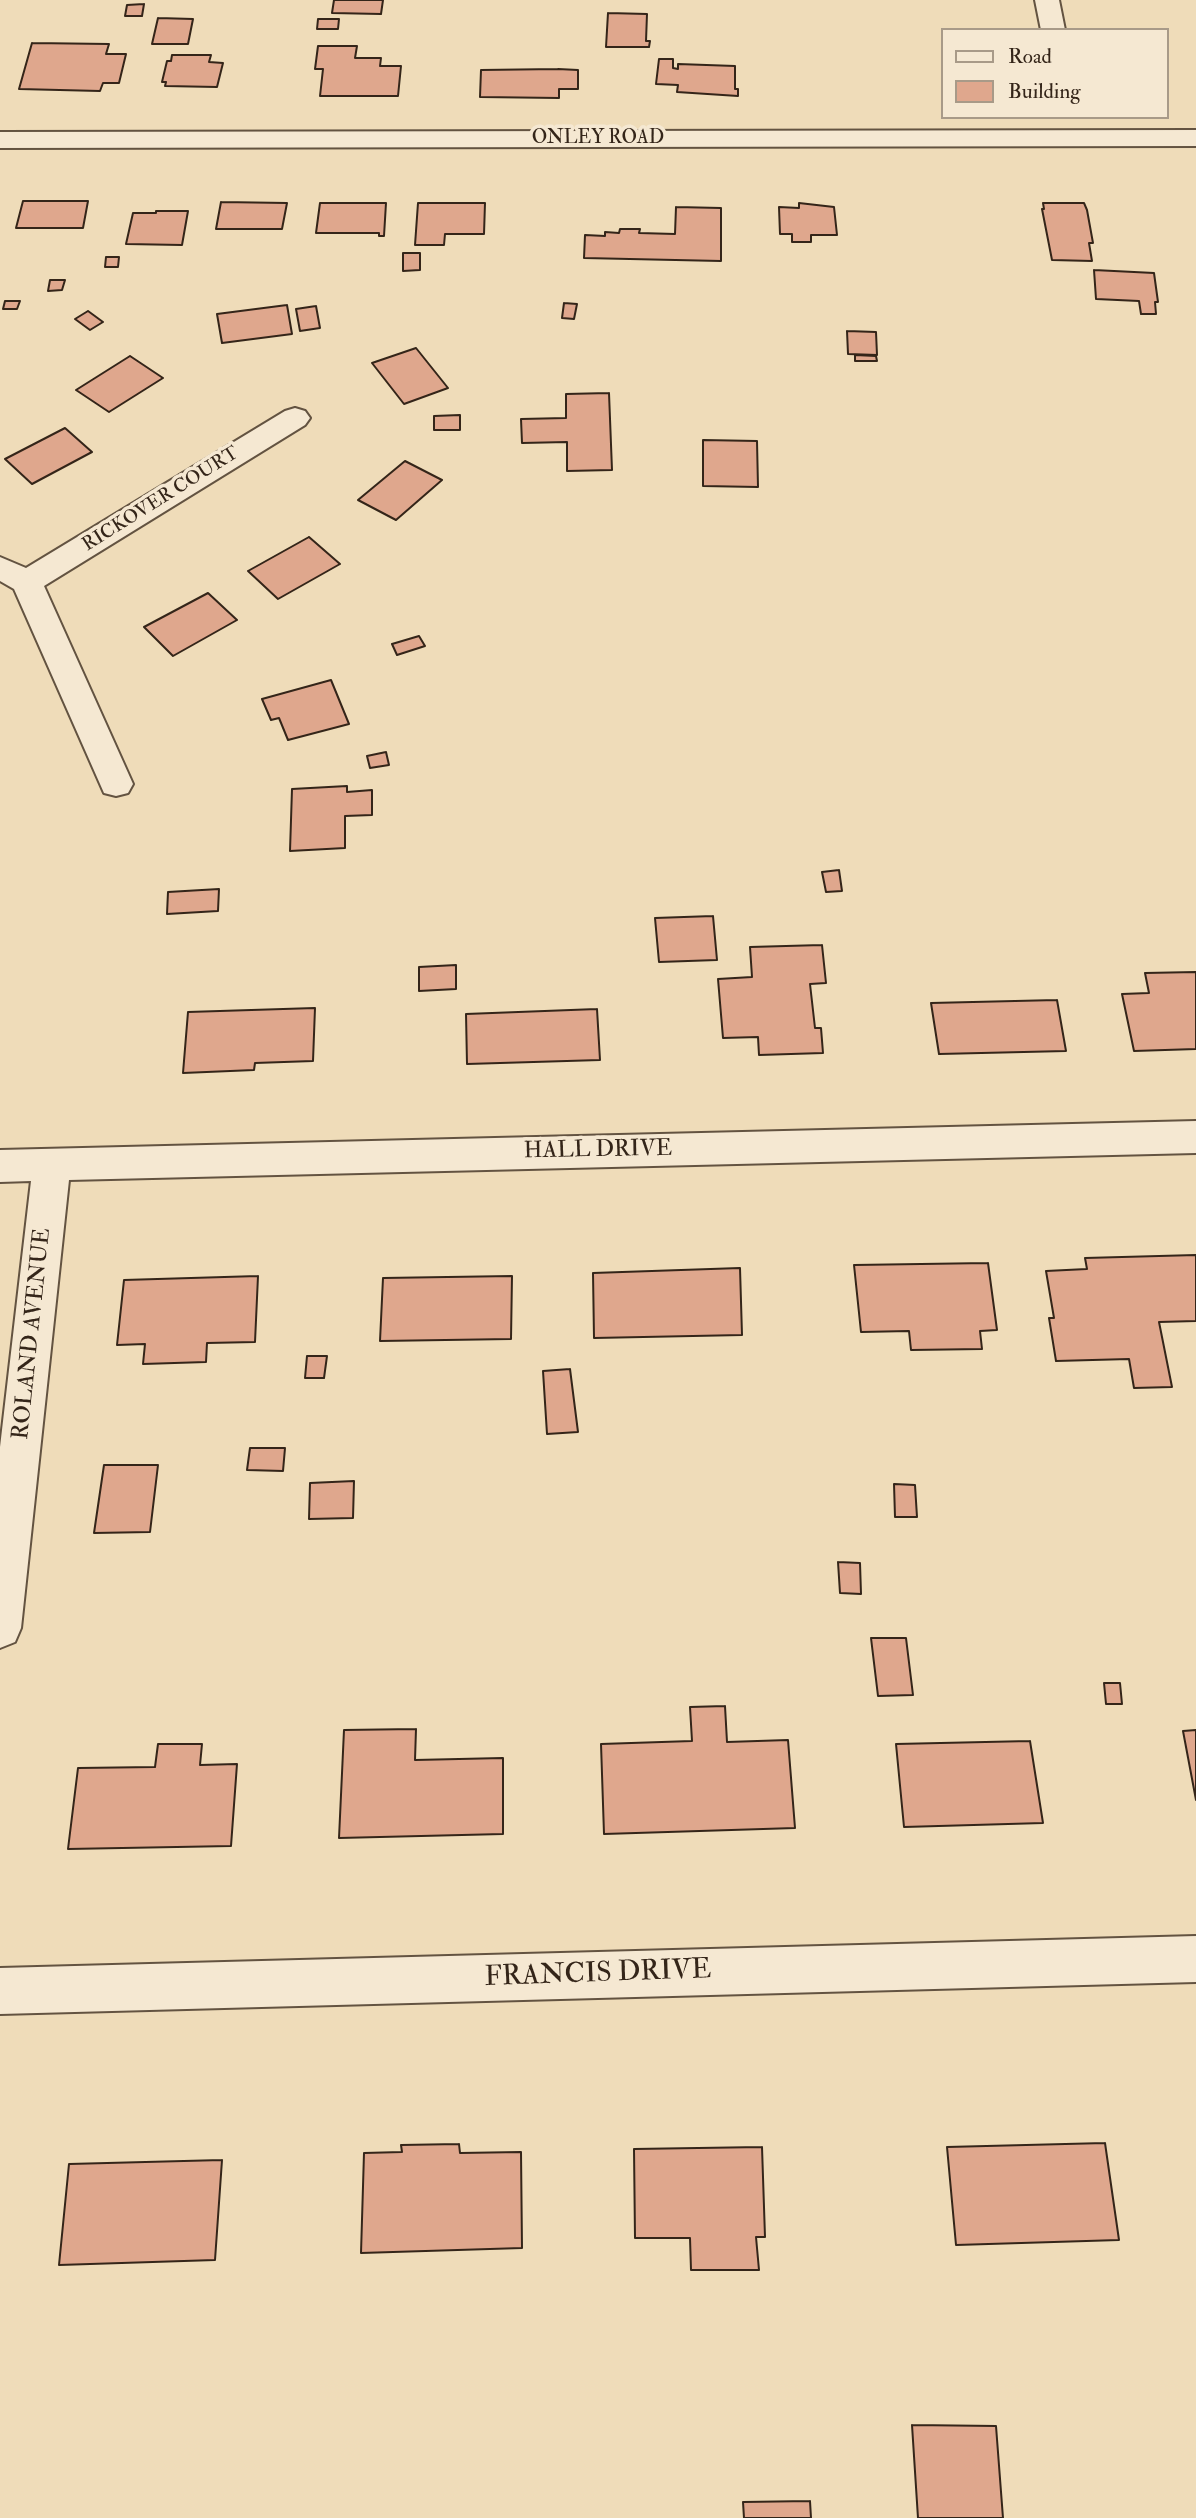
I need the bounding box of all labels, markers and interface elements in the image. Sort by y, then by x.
legend [940,28,1168,119]
text: Road [1008,43,1052,70]
text: Building [1008,78,1081,105]
street label: ONLEY ROAD [532,128,664,150]
street label: RICKOVER COURT [79,443,243,557]
street label: HALL DRIVE [523,1136,673,1166]
street label: ROLAND AVENUE [8,1227,58,1441]
street label: FRANCIS DRIVE [484,1954,712,1996]

